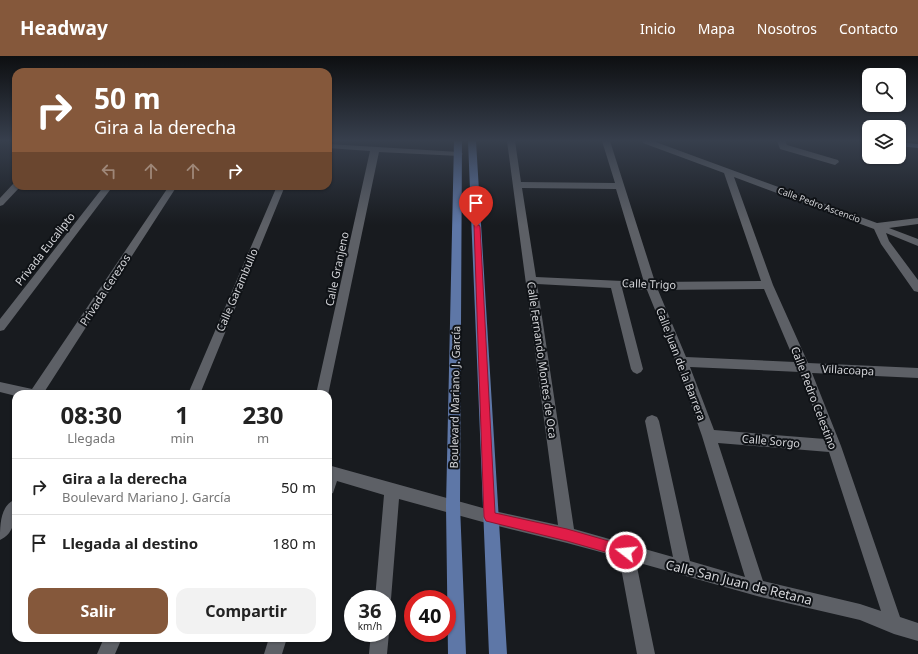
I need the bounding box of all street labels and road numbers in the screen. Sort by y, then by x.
street label: Calle Pedro Ascencio [776,183,862,226]
street label: Privada Eucalipto [11,209,78,288]
street label: Calle Granjeno [321,230,352,307]
street label: Calle Garambullo [212,246,261,334]
street label: Privada Cerezos [76,251,133,328]
street label: Calle Trigo [622,275,677,292]
street label: Calle Fernando Montes de Oca [524,281,561,439]
street label: Calle Juan de la Barrera [653,305,710,423]
street label: Boulevard Mariano J. García [446,325,463,468]
street label: Calle Pedro Celestino [788,344,841,452]
street label: Villacoapa [822,361,875,378]
street label: Calle Sorgo [741,430,801,451]
street label: Calle San Juan de Retana [664,555,814,609]

